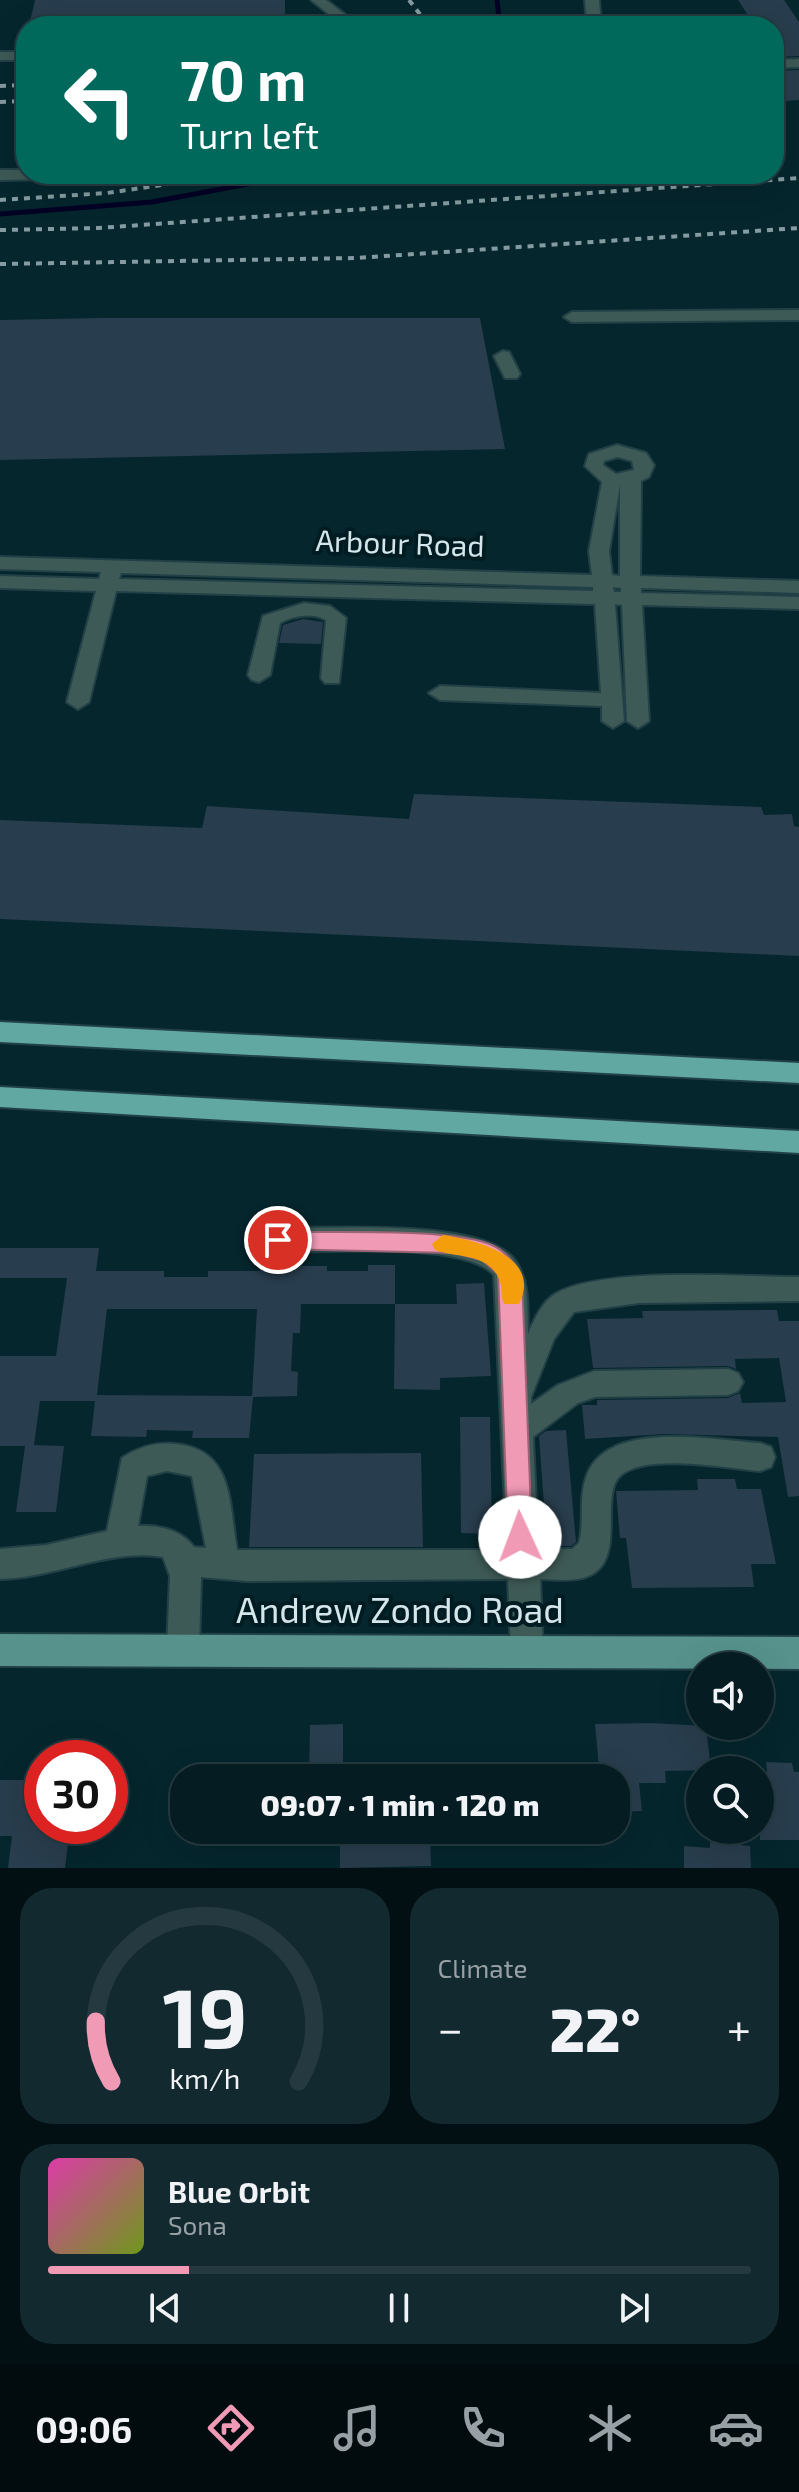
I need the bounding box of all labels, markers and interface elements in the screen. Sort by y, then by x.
text: 70 m [180,45,306,112]
icon: left [48,48,152,152]
text: Turn left [180,113,319,156]
street label: Arbour Road [315,521,485,563]
pin [244,1206,312,1274]
icon: arrive [256,1218,300,1262]
position arrow [478,1495,562,1579]
street label: Andrew Zondo Road [236,1587,564,1630]
map controls [686,1652,774,1844]
button: sound [686,1652,774,1740]
speed limit sign: 30 [24,1740,128,1844]
button: search [686,1756,774,1844]
text: 09:07 · 1 min · 120 m [261,1786,539,1822]
text: Climate [438,1952,527,1983]
text: 19 [162,1965,247,2065]
text: 22° [550,1992,640,2064]
text: − [438,2001,463,2054]
text: + [727,2001,751,2054]
text: km/h [169,2060,240,2095]
text: Blue Orbit [168,2173,310,2209]
text: Sona [168,2209,227,2240]
icon: previous [143,2286,187,2330]
icon: pause [377,2286,421,2330]
icon: next [612,2286,656,2330]
icon: directions [203,2400,259,2456]
icon: music [329,2400,385,2456]
icon: phone [455,2400,511,2456]
icon: climate [582,2400,638,2456]
icon: car [708,2400,764,2456]
text: 09:06 [35,2407,132,2450]

